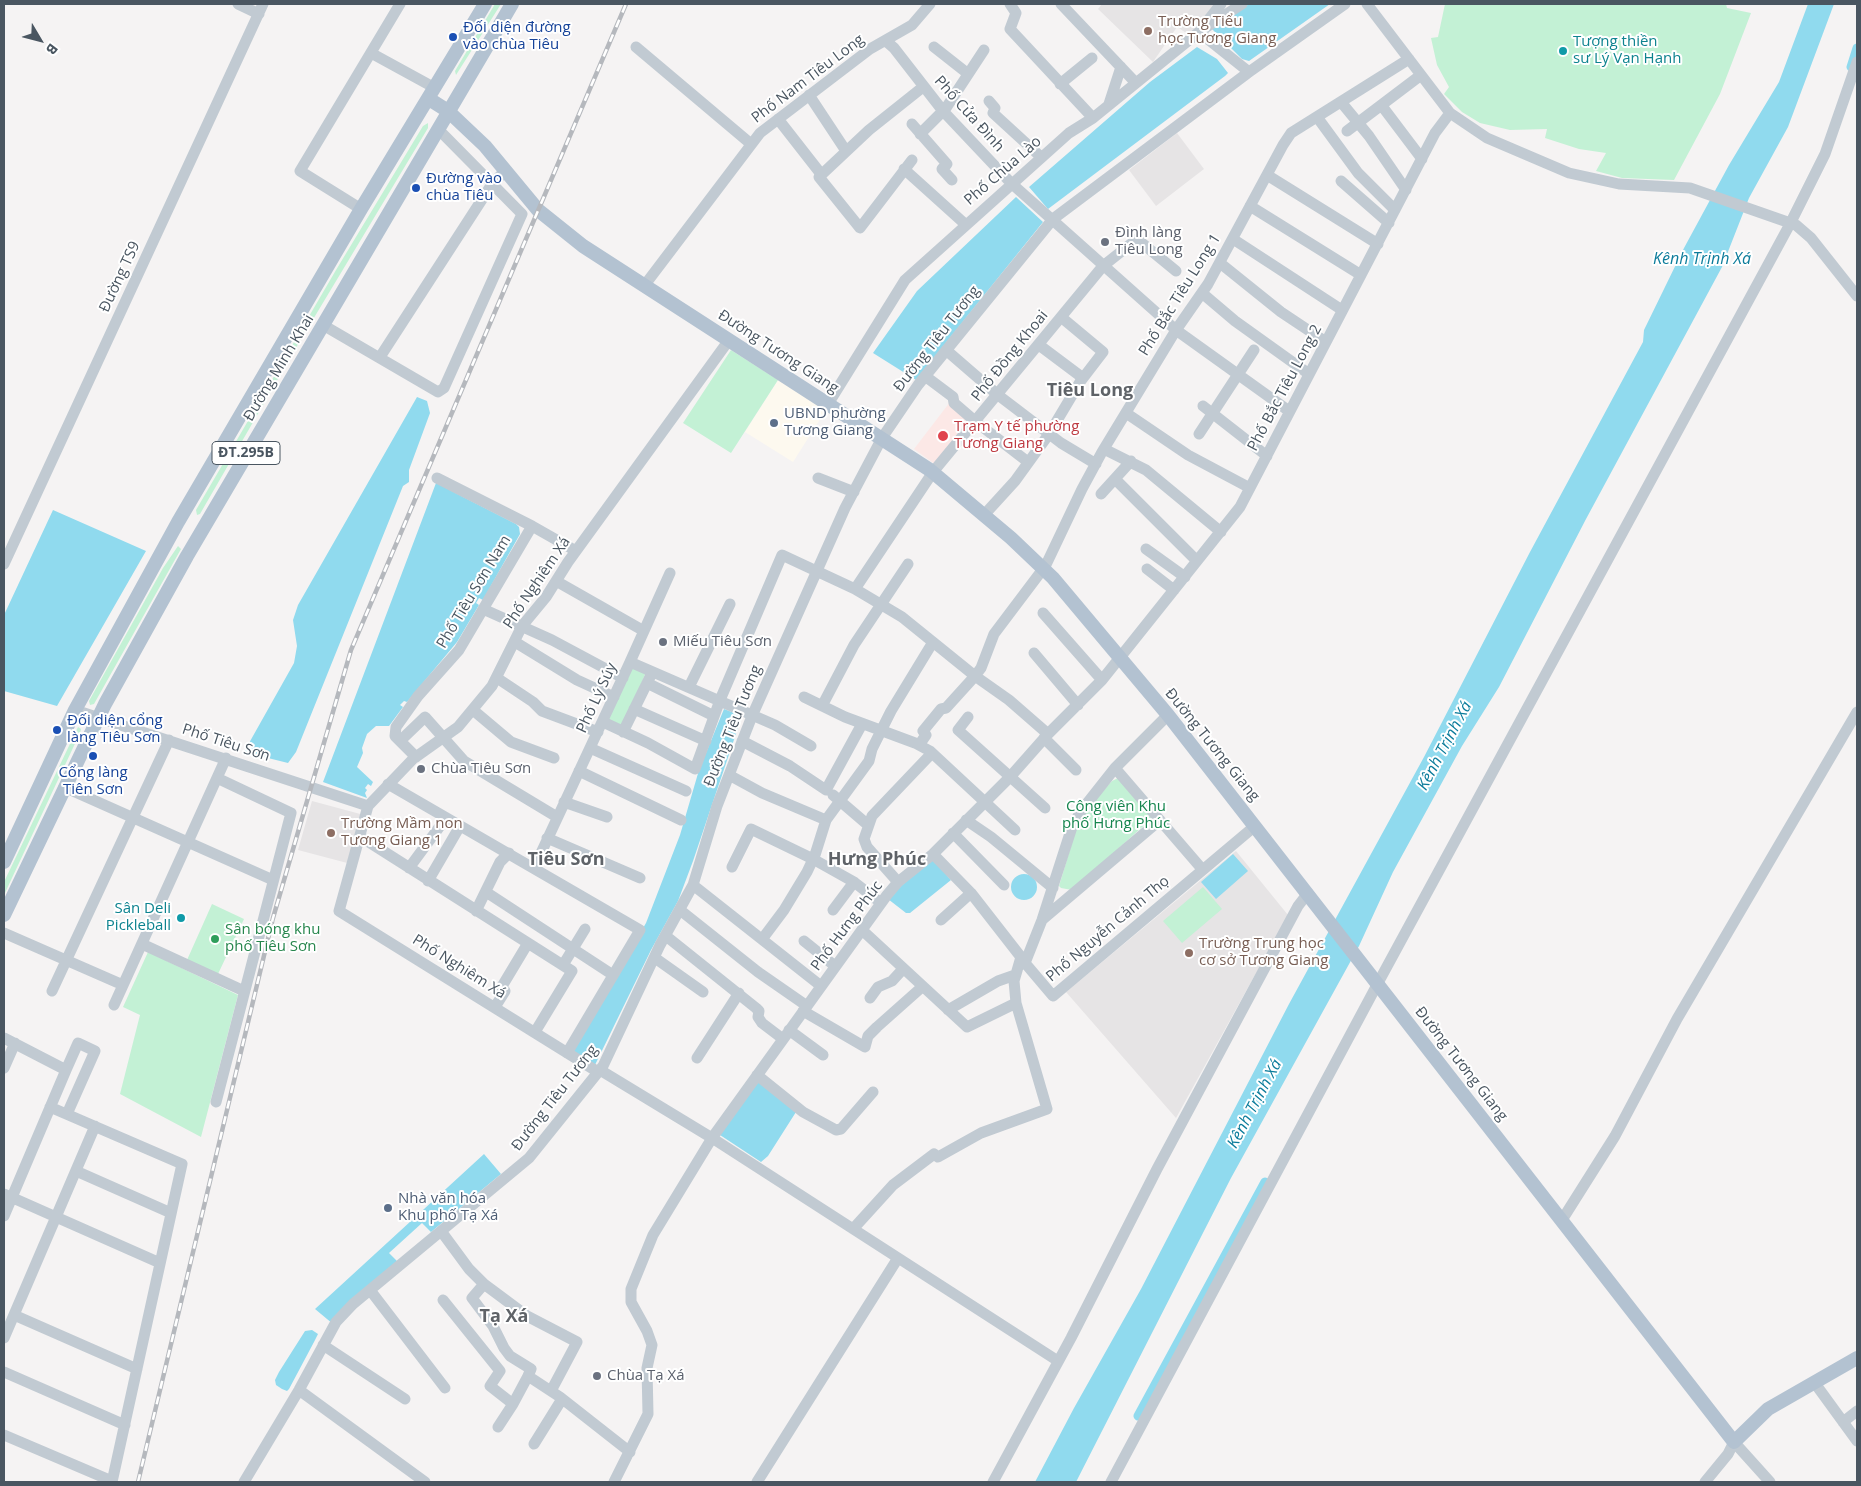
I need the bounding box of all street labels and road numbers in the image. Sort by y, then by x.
street label: Phố Nam Tiêu Long [748,31,868,127]
street label: Phố Cửa Đình [930,72,1008,156]
street label: Phố Chùa Lào [961,133,1045,209]
street label: Phố Bắc Tiêu Long 1 [1135,231,1225,359]
street label: Đường TS9 [96,239,144,315]
street label: Đường Tiêu Tương [890,282,984,396]
street label: Đường Tương Giang [714,306,842,398]
street label: Phố Đồng Khoai [968,307,1052,405]
street label: Đường Minh Khai [240,311,318,425]
street label: Phố Bắc Tiêu Long 2 [1244,322,1326,454]
road number: ĐT.295B [212,442,280,464]
street label: Phố Tiêu Sơn Nam [433,532,515,652]
street label: Phố Nghiêm Xá [500,534,574,632]
street label: Phố Lý Súy [573,660,621,736]
street label: Đường Tiêu Tương [700,663,766,789]
street label: Đường Tương Giang [1161,685,1263,805]
street label: Phố Tiêu Sơn [180,720,272,766]
street label: Phố Nguyễn Cảnh Thọ [1043,872,1173,986]
street label: Phố Hưng Phúc [807,877,887,975]
street label: Phố Nghiêm Xá [409,931,509,1003]
street label: Đường Tương Giang [1411,1003,1511,1125]
street label: Đường Tiêu Tương [508,1041,602,1155]

